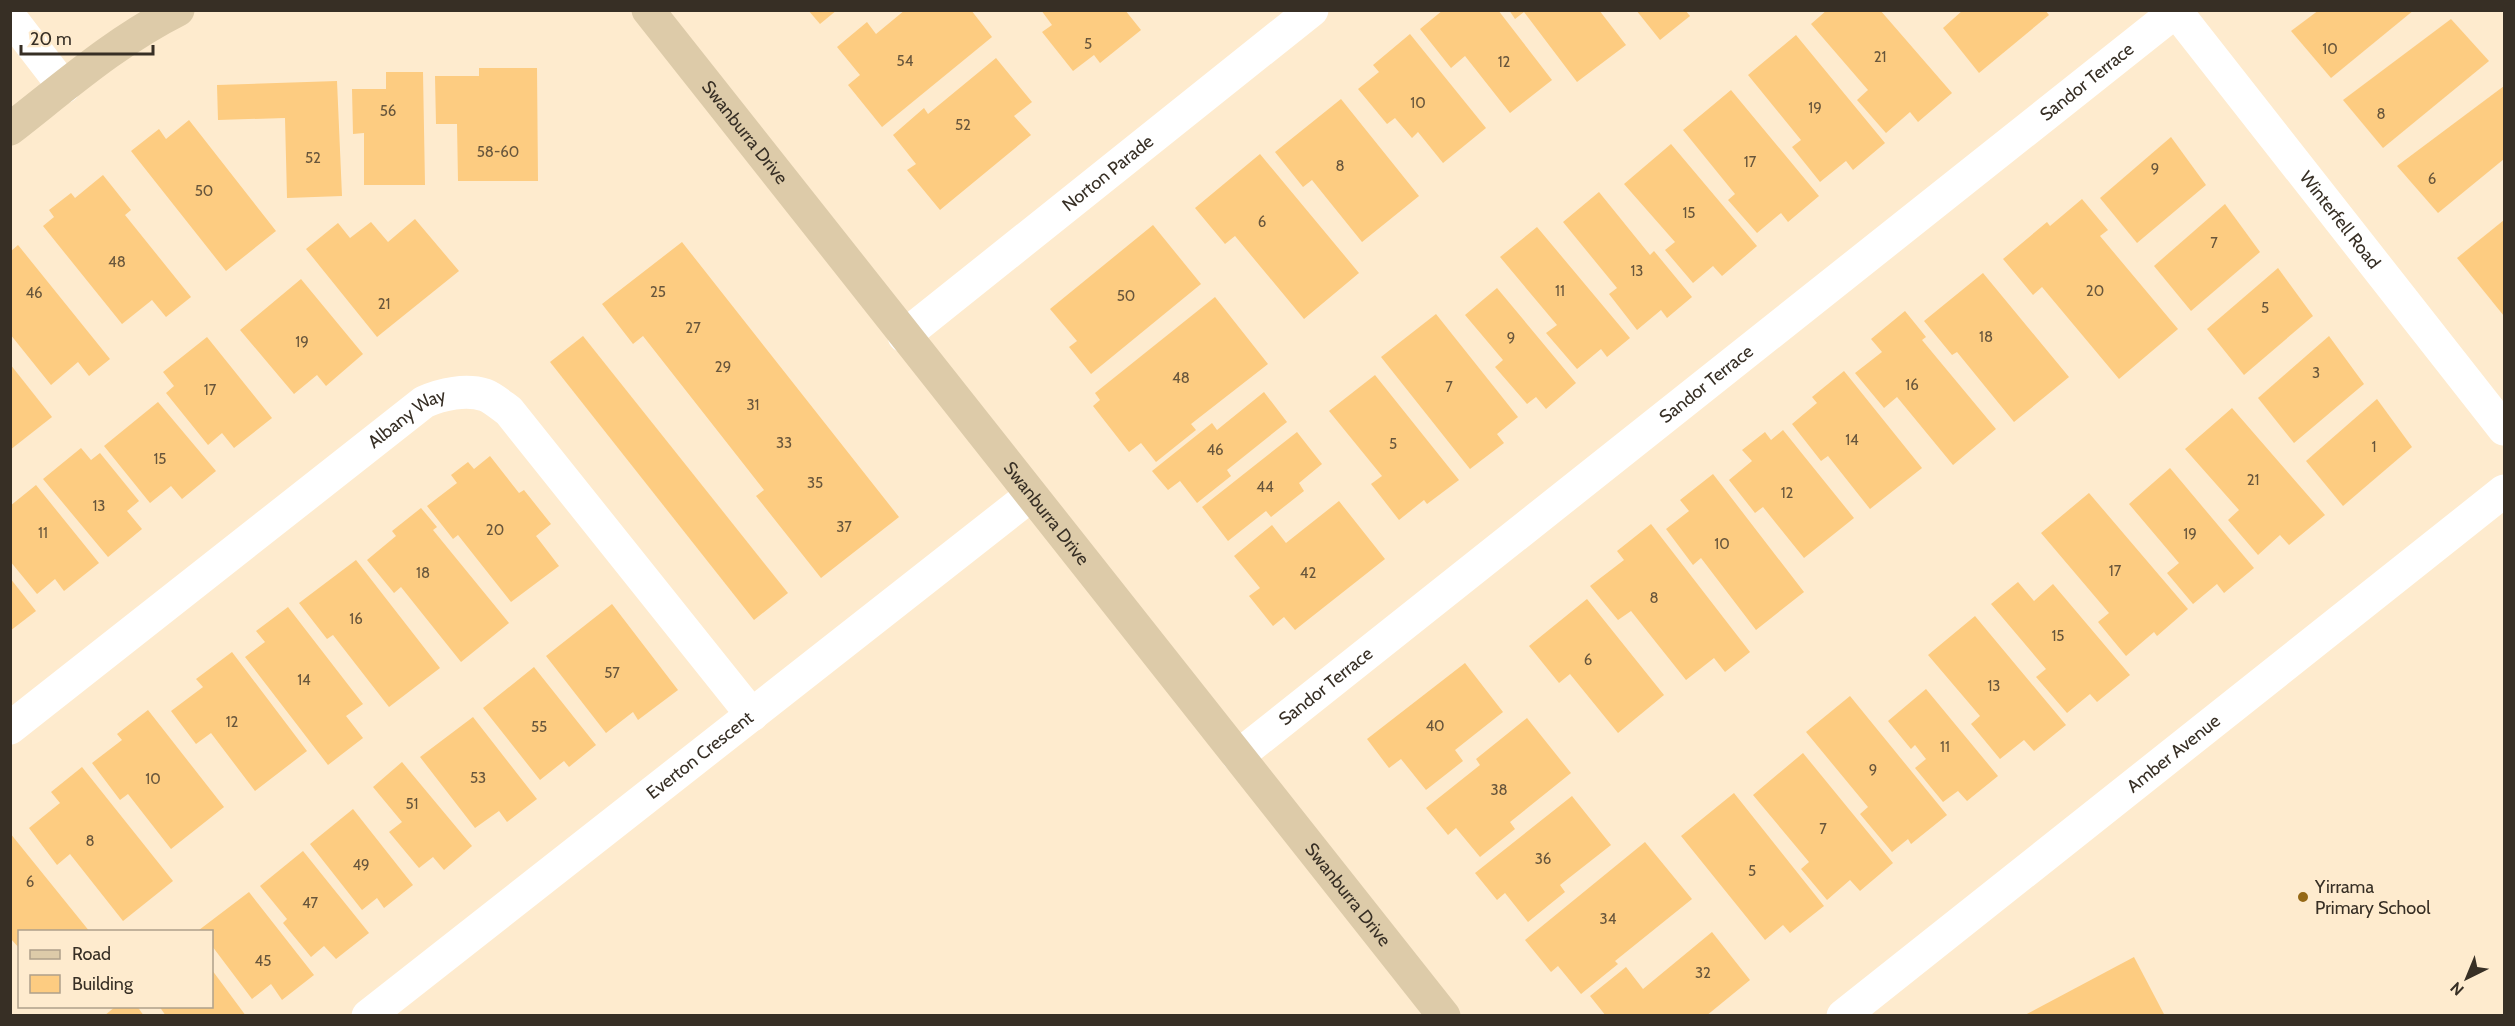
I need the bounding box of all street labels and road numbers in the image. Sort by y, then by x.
street label: Sandor Terrace [2036,38,2138,126]
street label: Swanburra Drive [697,76,792,188]
street label: Norton Parade [1058,130,1158,216]
street label: Winterfell Road [2295,167,2385,273]
street label: Sandor Terrace [1655,340,1758,428]
street label: Albany Way [364,384,448,453]
street label: Swanburra Drive [999,457,1094,570]
street label: Sandor Terrace [1274,642,1377,730]
street label: Everton Crescent [642,707,758,804]
street label: Amber Avenue [2122,710,2225,797]
street label: Swanburra Drive [1300,838,1396,951]

